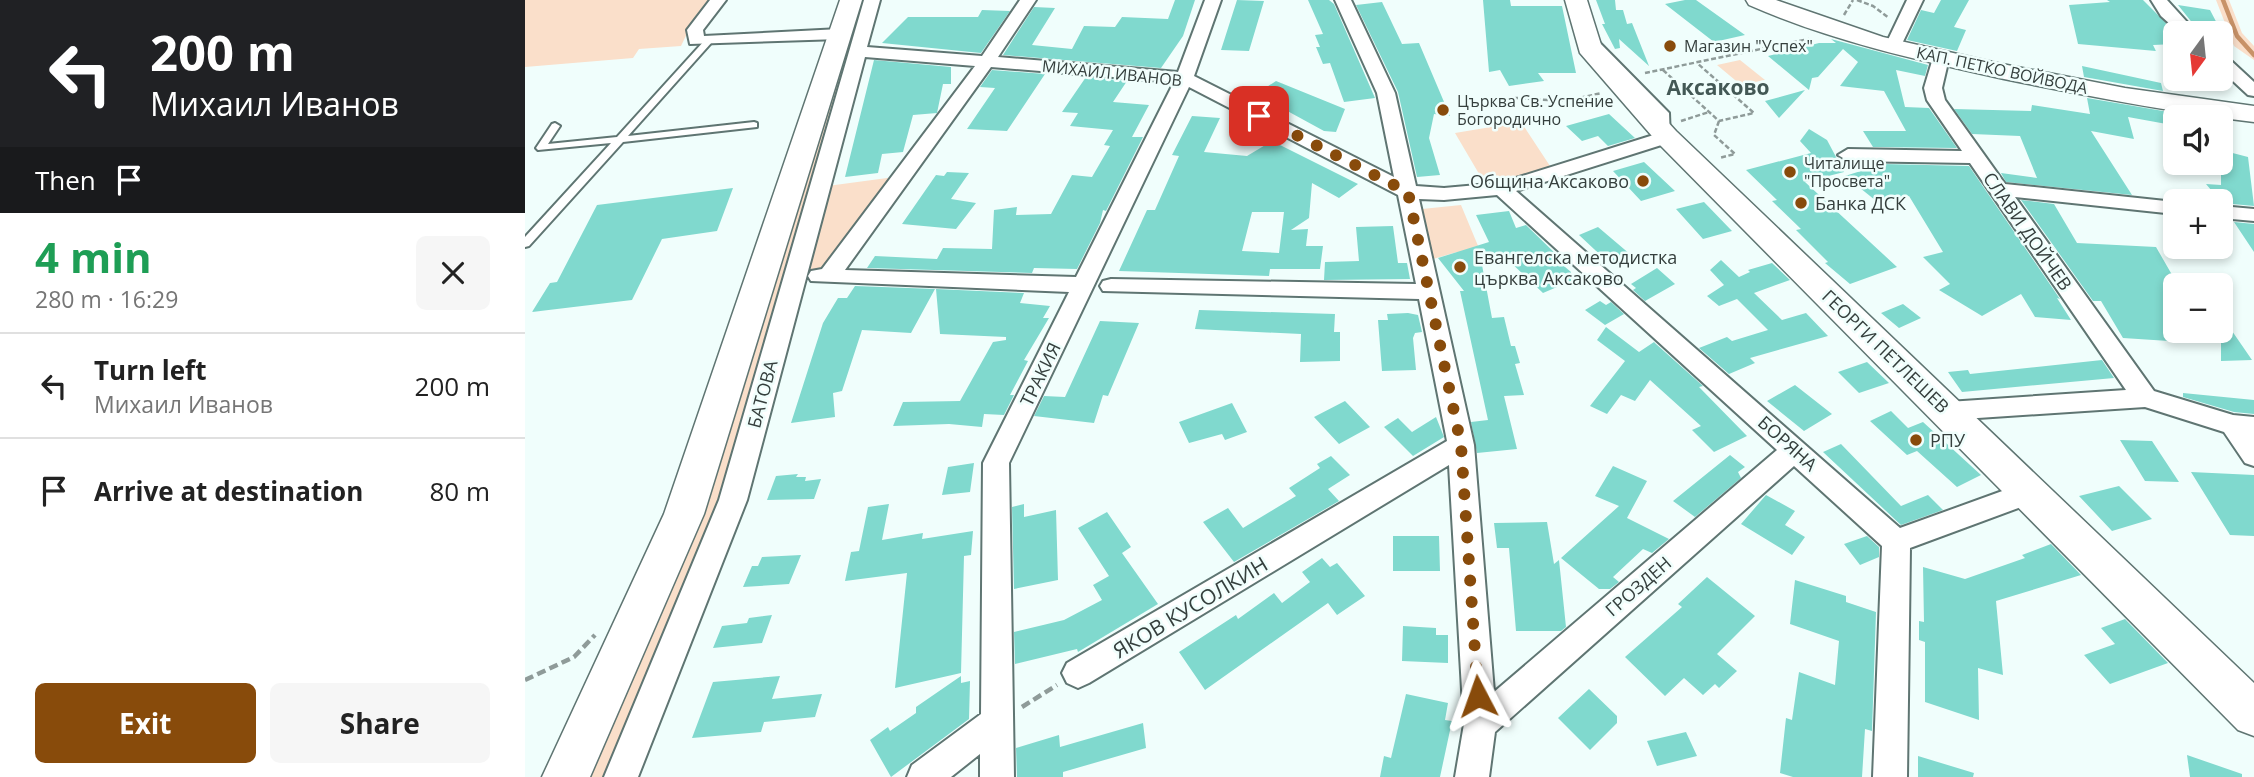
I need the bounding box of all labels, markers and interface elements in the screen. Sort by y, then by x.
text: 200 m [150,19,295,85]
north arrow [2163,21,2233,91]
map controls [2163,21,2233,343]
icon: left [35,28,126,119]
place label: Магазин "Успех" [1684,35,1813,57]
marker: Магазин "Успех" [1662,38,1678,54]
street label: КАП. ПЕТКО ВОЙВОДА [1914,41,2090,99]
street label: МИХАИЛ ИВАНОВ [1041,55,1183,91]
district label: Аксаково [1666,73,1770,101]
text: Михаил Иванов [150,82,399,125]
pin [1229,86,1289,146]
place label: Църква Св. Успение Богородично [1457,90,1613,130]
icon: arrive [1240,97,1278,135]
marker: Църква Св. Успение Богородично [1435,102,1451,118]
button: sound [2163,105,2233,175]
place label: Читалище "Просвета" [1804,152,1890,192]
icon: arrive [110,161,148,199]
text: Then [35,162,96,198]
marker: Читалище "Просвета" [1782,164,1798,180]
street label: СЛАВИ ДОЙЧЕВ [1978,167,2078,295]
place label: Община Аксаково [1470,169,1629,193]
marker: Община Аксаково [1635,173,1651,189]
button: + [2163,189,2233,259]
place label: Банка ДСК [1815,191,1906,215]
marker: Банка ДСК [1793,195,1809,211]
text: 4 min [35,228,152,285]
button: close [416,236,490,310]
place label: Евангелска методистка църква Аксаково [1474,245,1677,290]
marker: Евангелска методистка църква Аксаково [1452,259,1468,275]
button: − [2163,273,2233,343]
text: 280 m · 16:29 [35,283,178,315]
street label: ГЕОРГИ ПЕТЛЕШЕВ [1817,284,1955,418]
street label: ТРАКИЯ [1014,338,1066,410]
text: Turn left [94,352,206,388]
street label: БАТОВА [741,357,783,431]
icon: left [35,367,73,405]
text: 200 m [415,368,490,404]
text: Михаил Иванов [94,388,273,420]
street label: БОРЯНА [1753,410,1823,476]
place label: РПУ [1930,428,1966,452]
marker: РПУ [1908,432,1924,448]
icon: arrive [35,472,73,510]
text: Arrive at destination [94,473,363,509]
text: 80 m [429,473,490,509]
street label: ЯКОВ КУСОЛКИН [1107,550,1273,664]
street label: ГРОЗДЕН [1600,551,1676,621]
position arrow [1441,659,1515,733]
button: Exit [35,683,256,763]
button: Share [270,683,490,763]

